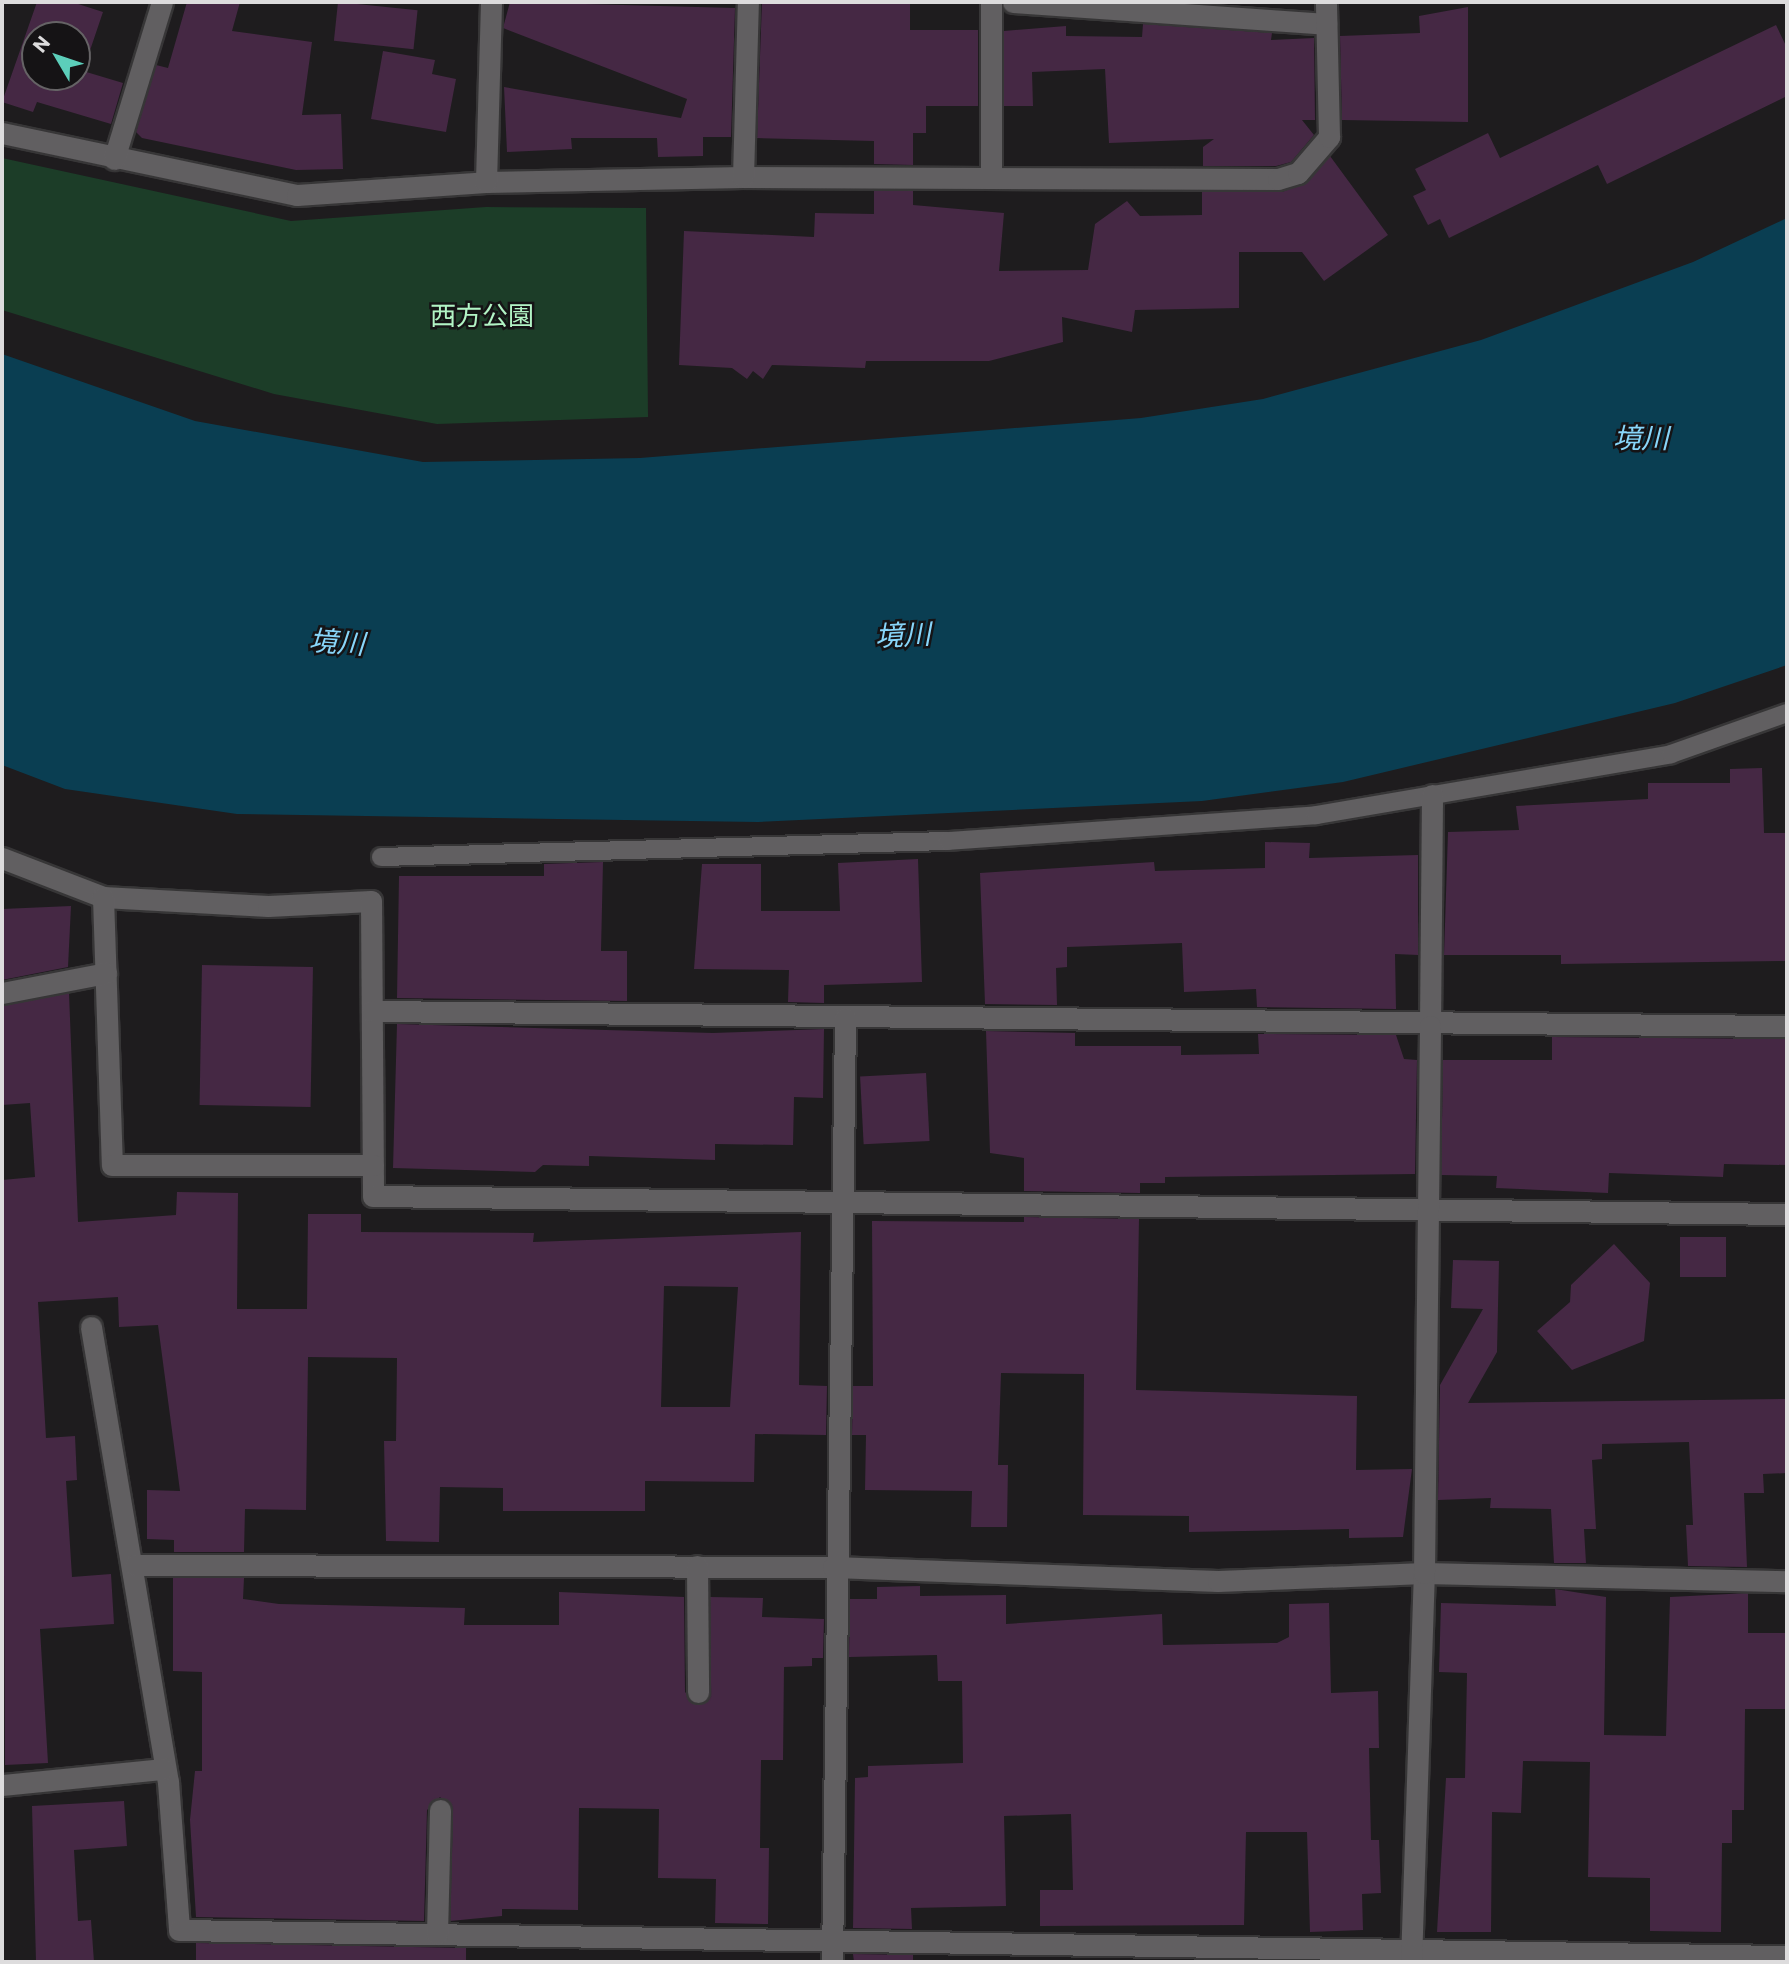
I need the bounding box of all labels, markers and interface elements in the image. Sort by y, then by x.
north arrow [21,21,91,91]
text: N [27,31,54,57]
park label: 西方公園 [430,299,534,331]
water label: 境川 [1613,420,1669,454]
water label: 境川 [874,616,932,652]
water label: 境川 [308,622,366,660]

